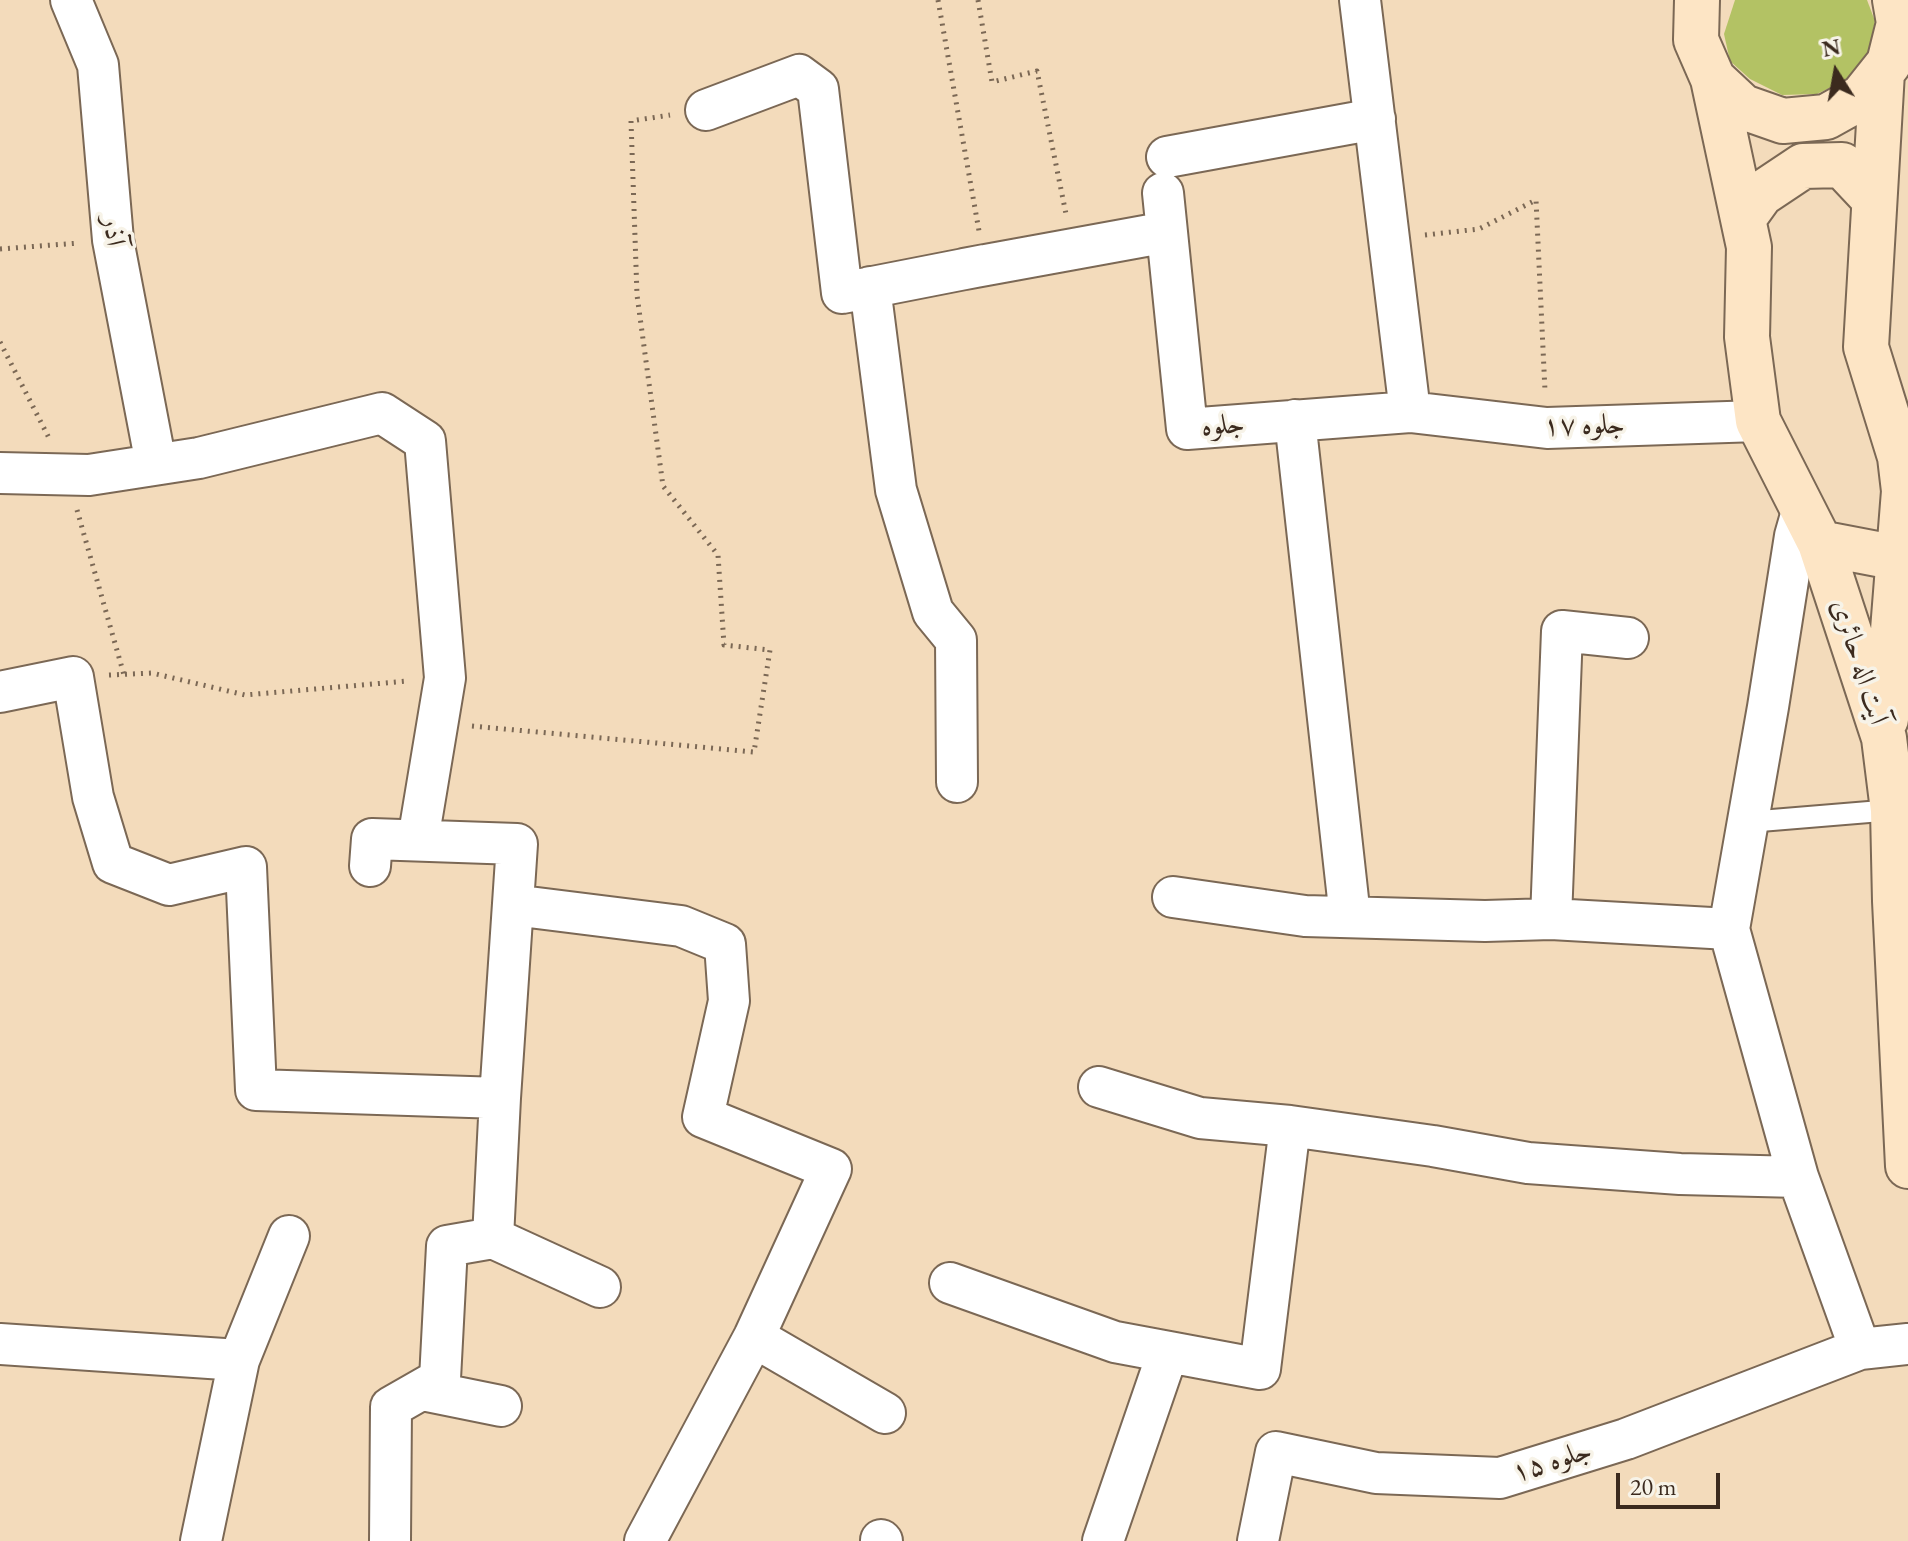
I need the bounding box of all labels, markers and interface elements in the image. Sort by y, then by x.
north arrow [1796,32,1876,112]
text: N [1820,32,1843,64]
street label: آذر [95,214,131,248]
street label: جلوه [1200,407,1246,445]
street label: جلوه ۱۷ [1543,408,1625,444]
street label: آیت اله حائری [1823,595,1895,729]
street label: جلوه ۱۵ [1508,1434,1596,1490]
scale bar [1620,1457,1724,1507]
text: 20 m [1630,1471,1677,1502]

